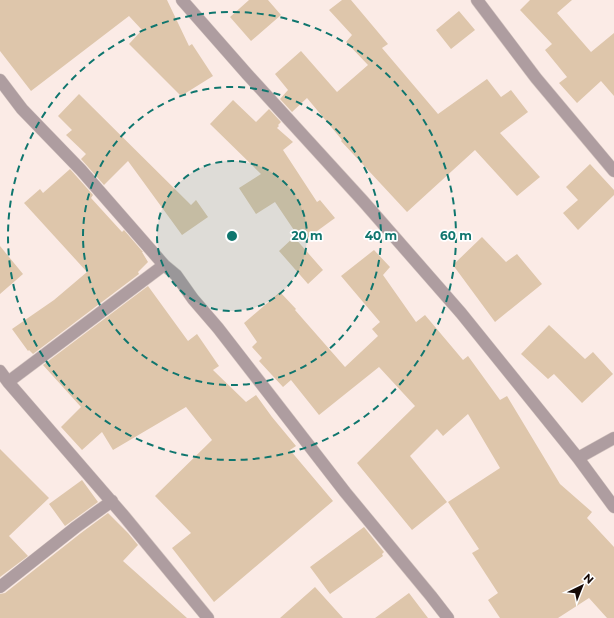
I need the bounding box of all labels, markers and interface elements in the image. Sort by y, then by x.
text: 20 m [291,228,323,243]
text: 40 m [365,228,397,243]
text: 60 m [440,228,472,243]
centre of rings [225,229,239,243]
north arrow [562,566,602,606]
text: N [581,571,597,587]

